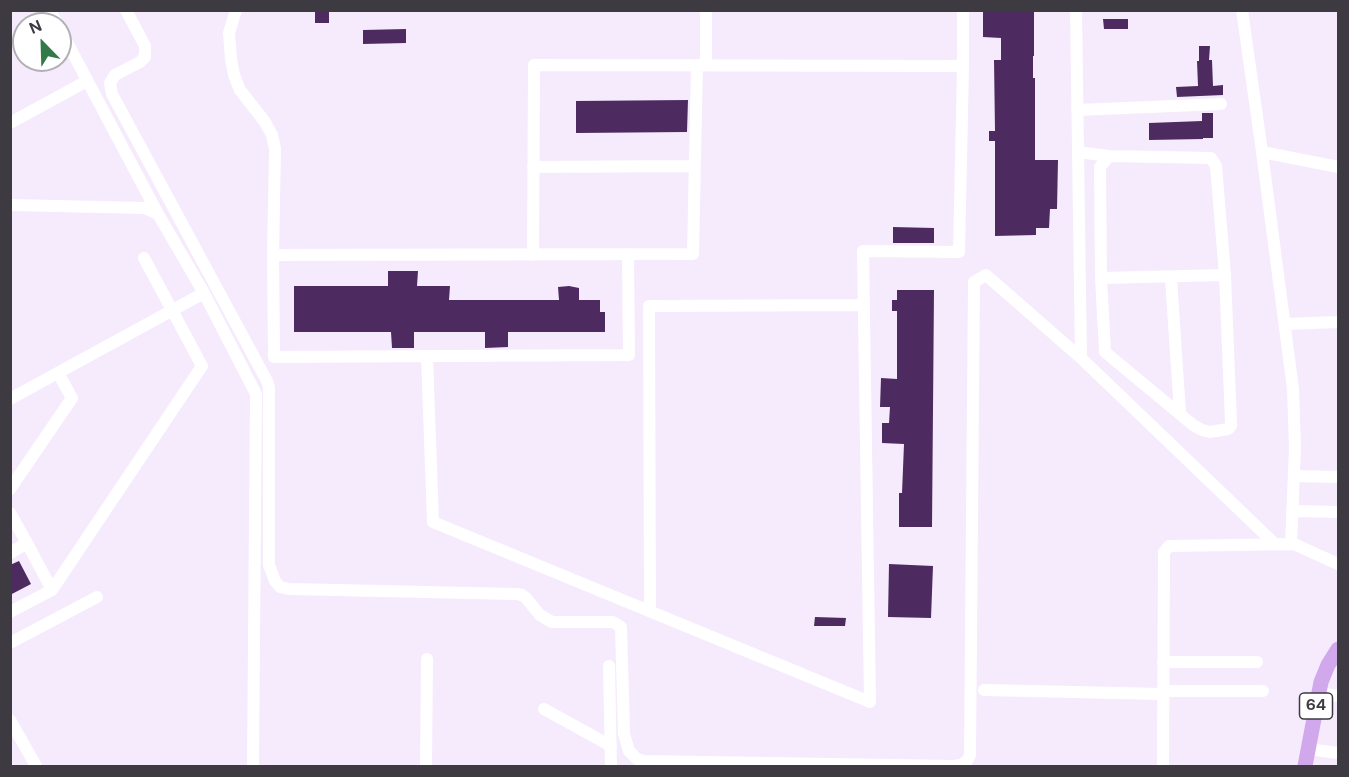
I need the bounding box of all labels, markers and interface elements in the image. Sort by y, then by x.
north arrow [12,12,72,72]
text: N [26,15,45,39]
road number: 64 [1300,693,1332,719]

